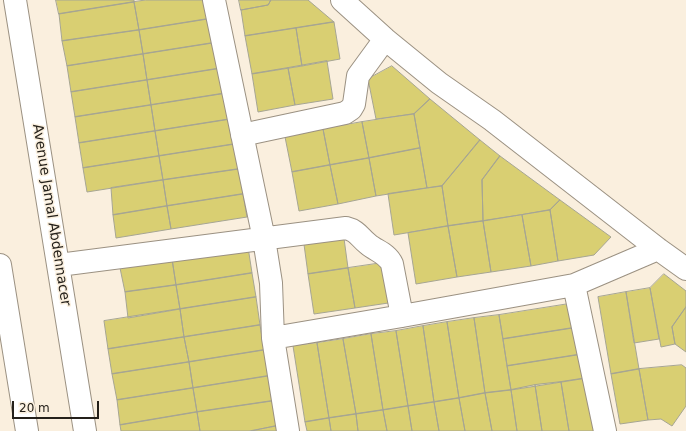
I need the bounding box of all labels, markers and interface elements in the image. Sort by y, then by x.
street label: Avenue Jamal Abdennacer [28,123,74,307]
scale bar [14,393,101,419]
text: 20 m [19,401,50,415]

